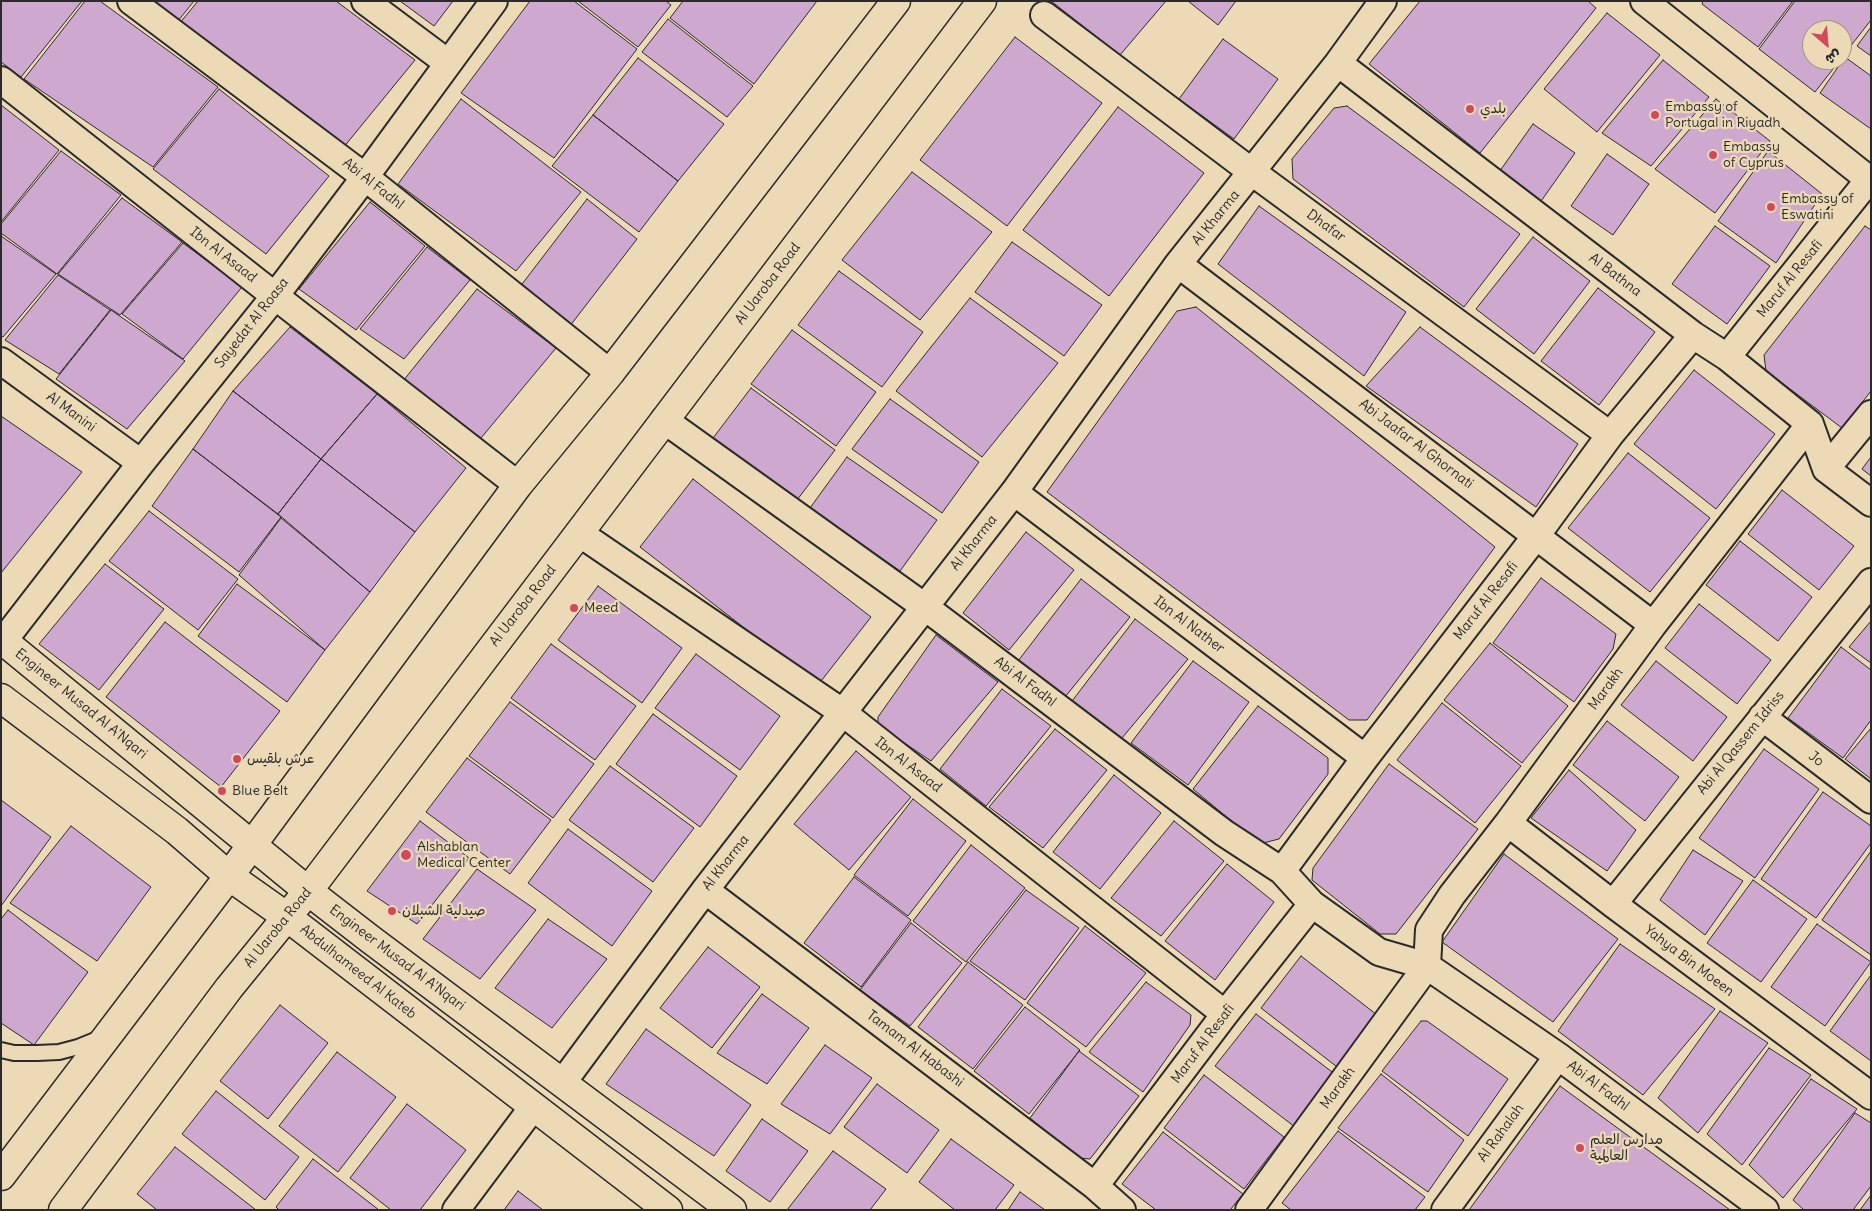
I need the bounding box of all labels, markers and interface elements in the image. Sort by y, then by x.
north arrow [1802,20,1852,70]
text: ش [1822,46,1844,69]
place label: Embassy of Portugal in Riyadh [1665,99,1781,132]
place label: بلدي [1480,101,1506,117]
marker: بلدي [1464,103,1476,115]
marker: Embassy of Portugal in Riyadh [1649,109,1661,121]
place label: Embassy of Cyprus [1723,139,1784,172]
marker: Embassy of Cyprus [1707,149,1719,161]
street label: Abi Al Fadhl [339,155,407,213]
street label: Al Kharma [1189,187,1243,249]
place label: Embassy of Eswatini [1781,191,1854,223]
marker: Embassy of Eswatini [1765,201,1777,213]
street label: Dhafar [1303,206,1349,246]
street label: Ibn Al Asaad [186,224,260,286]
street label: Maruf Al Resafi [1754,237,1826,321]
street label: Al Uaroba Road [732,240,804,328]
street label: Al Bathna [1585,250,1645,300]
street label: Sayedat Al Roasa [212,275,292,371]
street label: Al Manini [43,388,99,436]
street label: Abi Jaafar Al Ghornati [1356,396,1476,492]
street label: Al Kharma [947,512,1001,574]
street label: Maruf Al Resafi [1450,559,1522,643]
street label: Al Uaroba Road [486,562,560,650]
street label: Ibn Al Nather [1150,593,1228,657]
place label: Meed [584,600,619,616]
marker: Meed [568,602,580,614]
street label: Engineer Musad Al A'Nqari [11,645,151,763]
street label: Abi Al Fadhl [991,653,1059,711]
street label: Marakh [1585,665,1627,713]
street label: Abi Al Qassem Idriss [1694,688,1788,798]
street label: Ibn Al Asaad [871,734,945,796]
street label: Jo [1805,748,1827,770]
place label: عرش بلقيس [247,751,314,767]
marker: عرش بلقيس [231,753,243,765]
place label: Blue Belt [232,783,288,799]
marker: Blue Belt [216,785,228,797]
street label: Al Kharma [699,832,753,894]
place label: Alshablan Medical Center [417,839,511,872]
marker: Alshablan Medical Center [399,848,413,862]
street label: Al Uaroba Road [241,885,315,971]
street label: Engineer Musad Al A'Nqari [326,901,468,1015]
place label: صيدلية الشبلان [402,903,485,919]
marker: صيدلية الشبلان [386,905,398,917]
street label: Abdulhameed Al Kateb [296,921,420,1023]
street label: Yahya Bin Moeen [1641,922,1737,1000]
street label: Maruf Al Resafi [1168,1001,1238,1087]
street label: Tamam Al Habashi [863,1007,967,1091]
street label: Abi Al Fadhl [1564,1057,1632,1115]
street label: Marakh [1317,1064,1359,1112]
street label: Al Rahalah [1474,1101,1528,1165]
place label: مدارس العلم العالمية [1590,1132,1663,1164]
marker: مدارس العلم العالمية [1574,1142,1586,1154]

